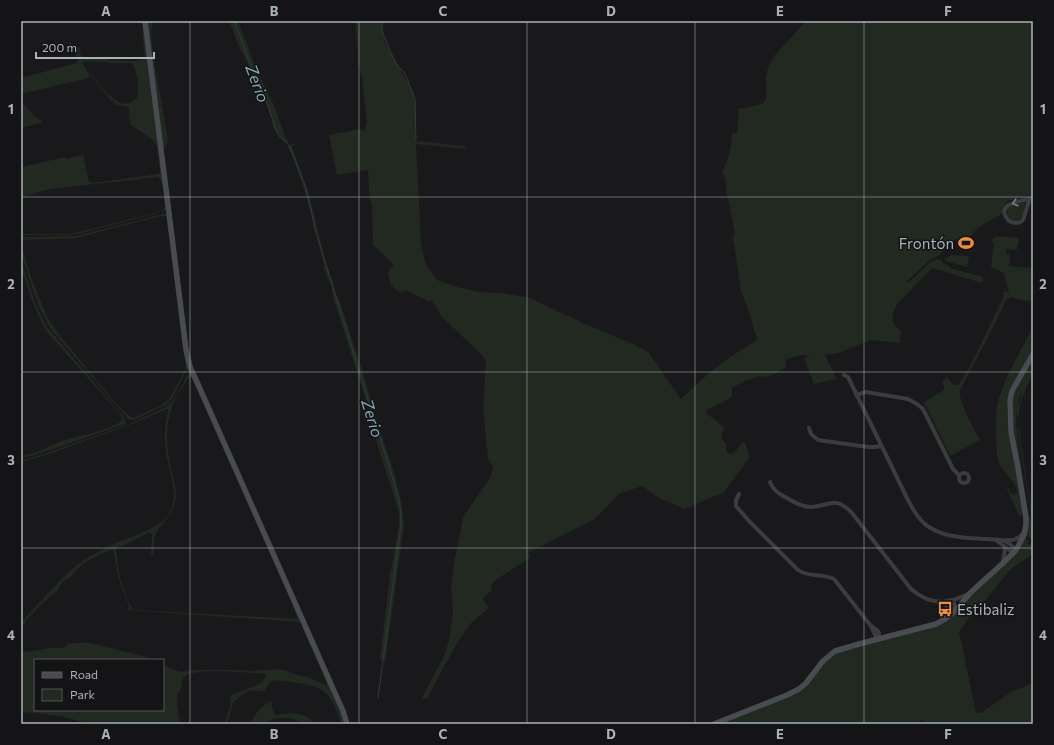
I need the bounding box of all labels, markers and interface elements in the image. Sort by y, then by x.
text: A [101,3,111,19]
text: B [270,3,279,19]
text: C [439,3,448,19]
text: D [606,3,616,19]
text: E [776,3,784,19]
text: F [944,3,952,19]
scale bar [36,34,154,60]
text: 200 m [42,40,77,54]
water label: Zerio [242,60,274,105]
text: 1 [8,101,14,117]
text: 1 [1040,101,1046,117]
one-way arrow [1011,198,1018,207]
place label: Frontón [899,234,954,252]
sports icon: Frontón [957,234,975,252]
text: 2 [7,276,15,292]
text: 2 [1039,276,1047,292]
water label: Zerio [358,395,388,440]
text: 3 [7,452,15,468]
text: 3 [1039,452,1047,468]
bus stop icon: Estibaliz [936,600,954,618]
place label: Estibaliz [957,600,1015,618]
text: 4 [7,627,15,643]
text: 4 [1039,627,1047,643]
legend [34,659,164,711]
text: Road [70,667,98,681]
text: Park [70,687,96,701]
text: A [101,726,111,742]
text: B [270,726,279,742]
text: C [439,726,448,742]
text: D [606,726,616,742]
text: E [776,726,784,742]
text: F [944,726,952,742]

